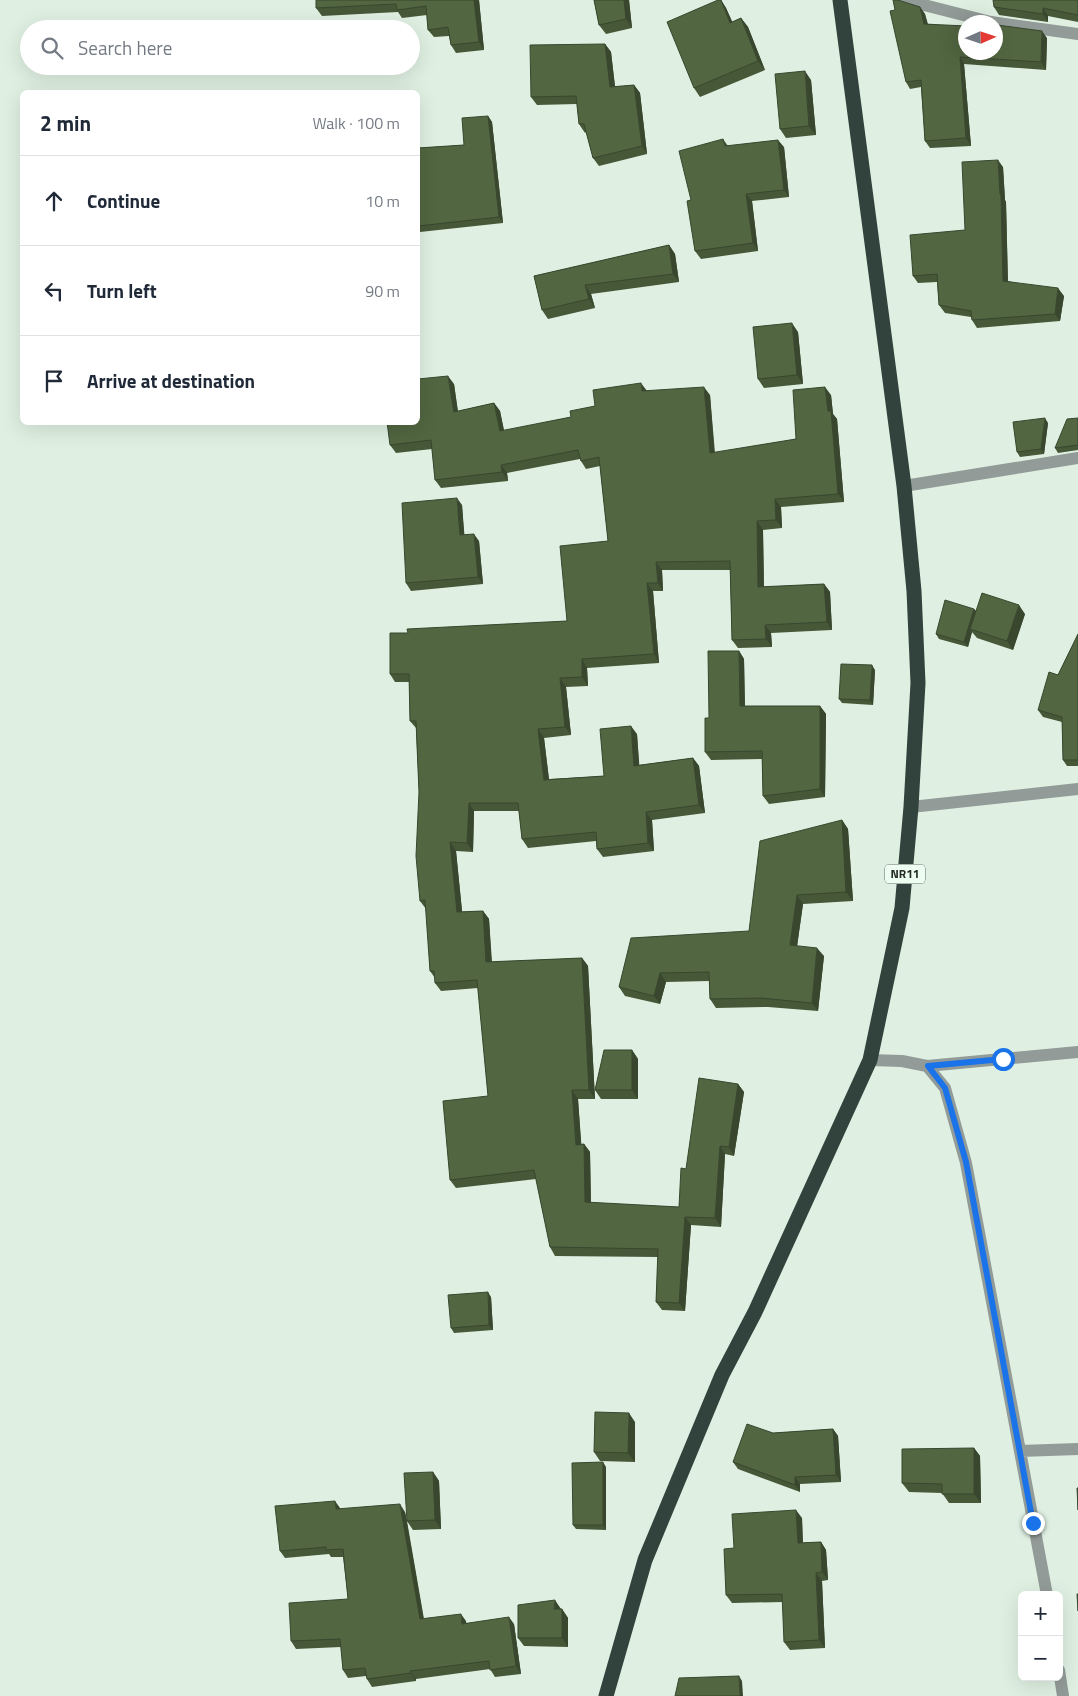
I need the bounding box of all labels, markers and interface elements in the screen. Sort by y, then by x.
north arrow [958,15,1003,60]
search box [20,20,420,75]
text: Search here [78,33,172,62]
icon: search [38,34,66,62]
text: 2 min [40,107,91,139]
text: Walk · 100 m [312,111,400,135]
text: Continue [87,186,160,215]
icon: ahead [40,187,68,215]
text: 10 m [365,189,400,213]
text: Turn left [87,276,157,305]
icon: left [40,277,68,305]
text: 90 m [365,279,400,303]
text: Arrive at destination [87,366,255,395]
icon: arrive [40,367,68,395]
road number: NR11 [885,864,925,884]
route start [992,1048,1015,1071]
route end [1022,1512,1045,1535]
map controls [1018,1591,1063,1681]
button: + [1018,1591,1063,1636]
button: − [1018,1636,1063,1681]

